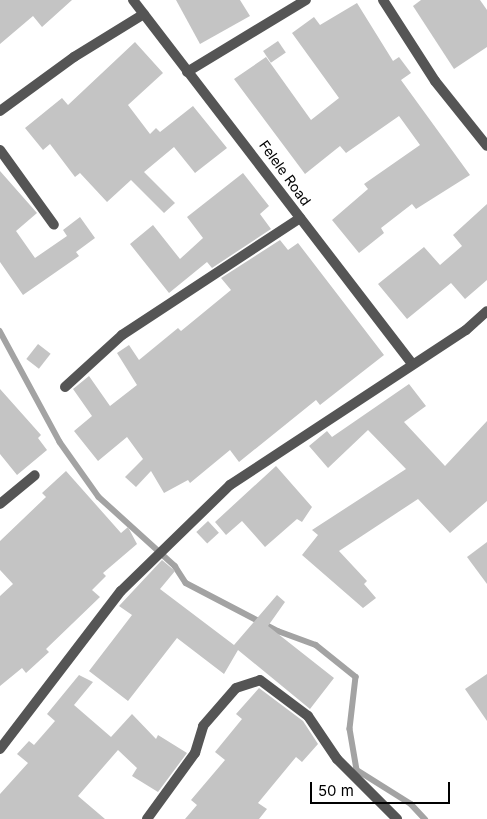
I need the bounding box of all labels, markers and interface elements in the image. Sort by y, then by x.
street label: Felele Road [256,137,314,209]
scale bar [312,772,452,804]
text: 50 m [318,781,354,800]

